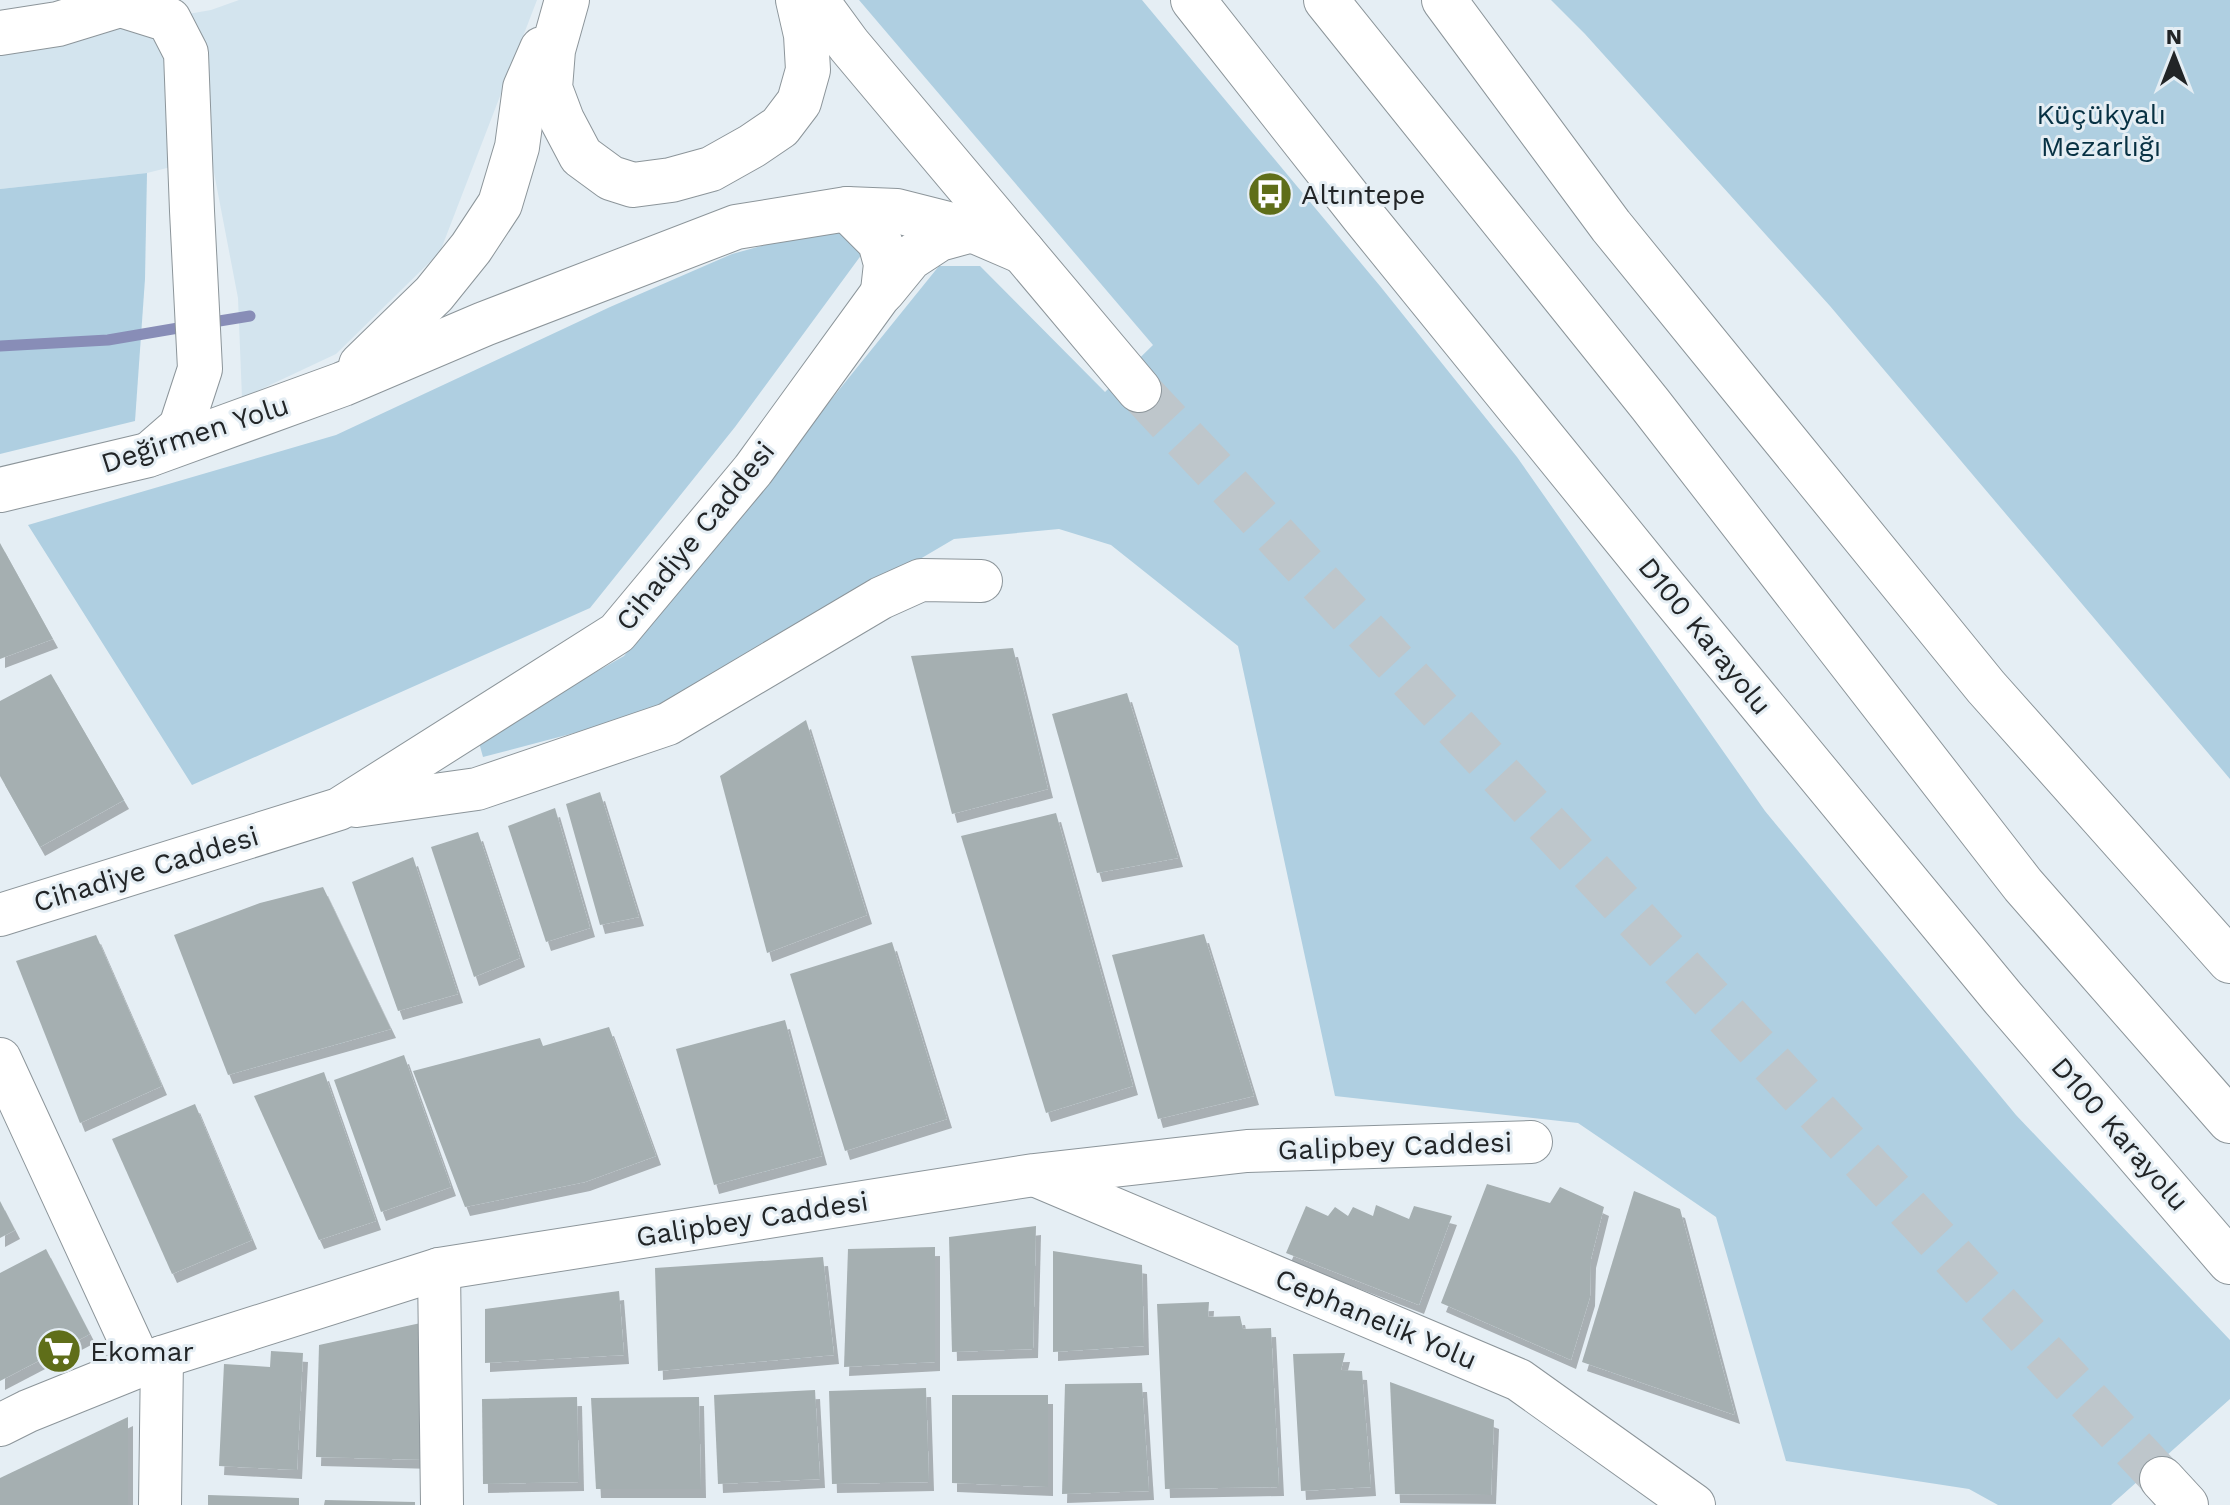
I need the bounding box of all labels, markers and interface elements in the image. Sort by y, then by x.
north arrow [2134,16,2214,96]
text: N [2166,24,2182,49]
park label: Küçükyalı Mezarlığı [2036,98,2166,163]
bus stop icon: Altıntepe [1246,170,1294,218]
place label: Altıntepe [1301,178,1425,211]
street label: Değirmen Yolu [97,388,293,480]
street label: Cihadiye Caddesi [609,435,781,637]
street label: D100 Karayolu [1632,551,1778,721]
street label: Cihadiye Caddesi [30,819,262,919]
street label: D100 Karayolu [2044,1051,2196,1217]
street label: Galipbey Caddesi [1277,1125,1513,1167]
street label: Galipbey Caddesi [634,1184,870,1254]
street label: Cephanelik Yolu [1270,1262,1482,1376]
supermarket icon: Ekomar [35,1327,83,1375]
place label: Ekomar [90,1335,194,1368]

